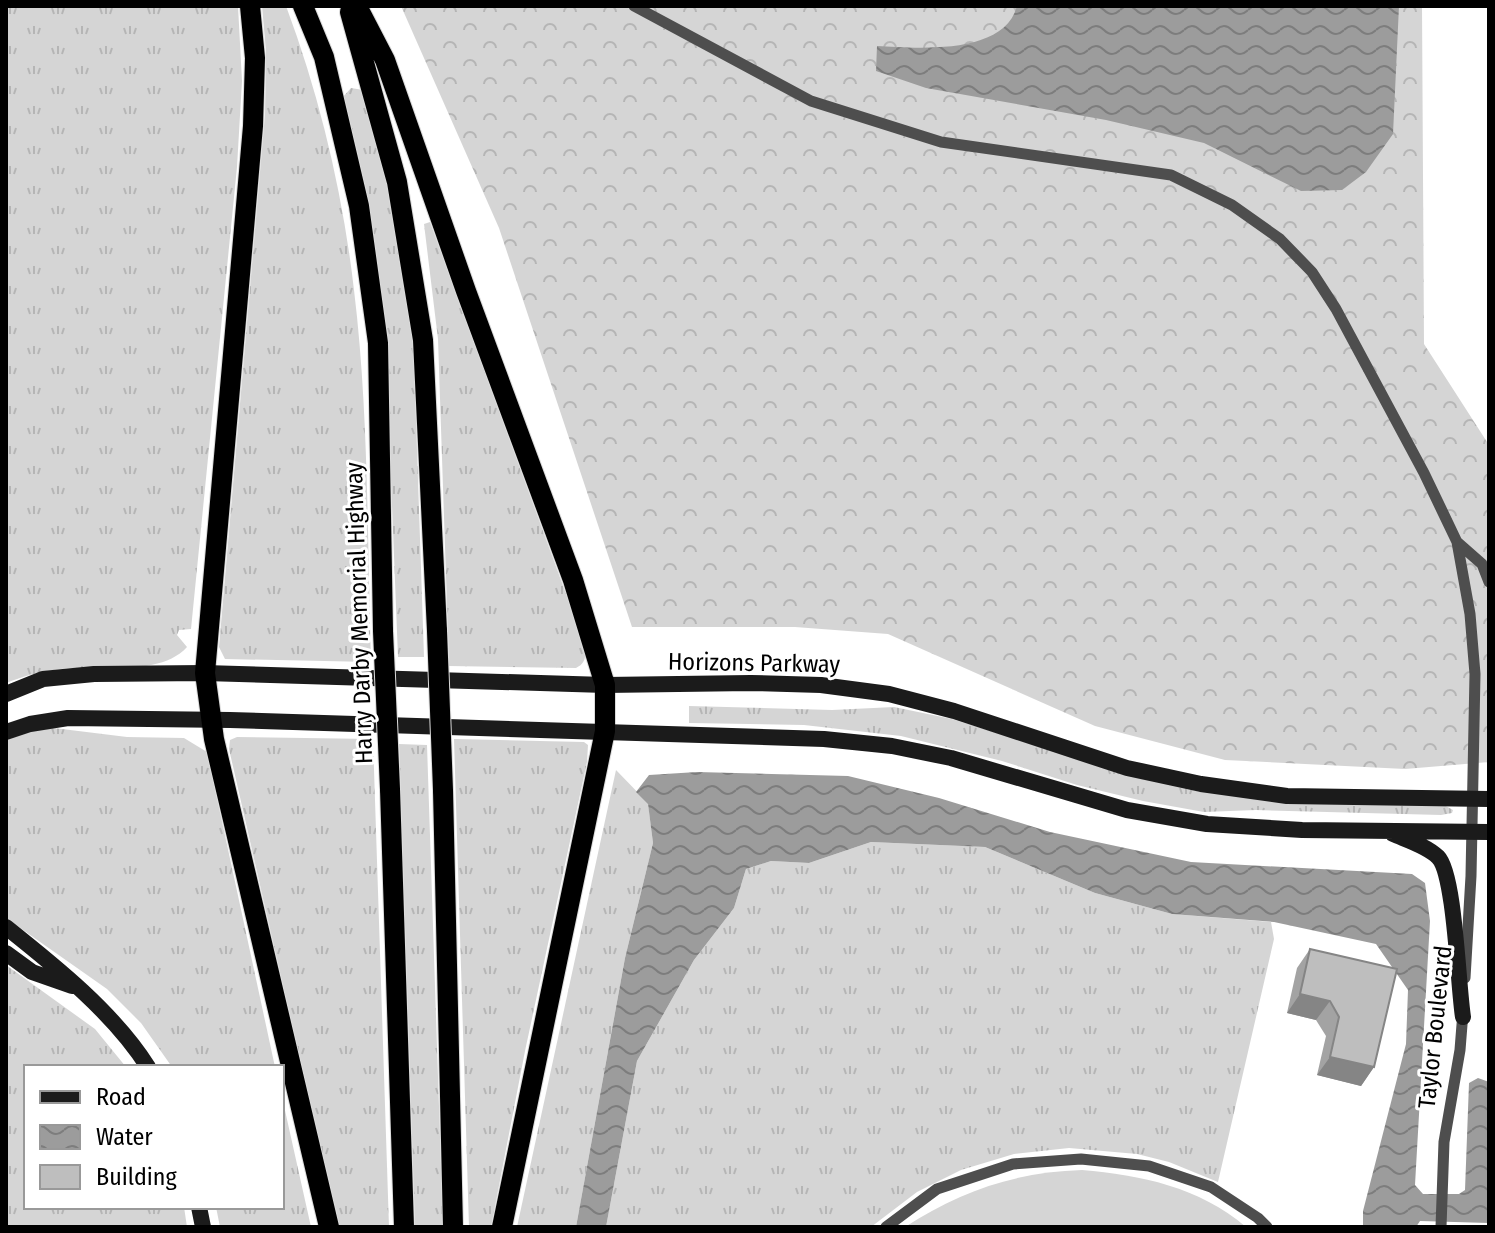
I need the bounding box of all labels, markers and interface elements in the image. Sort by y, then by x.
street label: Harry Darby Memorial Highway [340,461,378,765]
street label: Horizons Parkway [668,647,841,679]
street label: Taylor Boulevard [1413,944,1457,1110]
legend [24,1065,284,1209]
text: Road [96,1083,146,1111]
text: Water [96,1123,153,1151]
text: Building [96,1163,178,1191]

